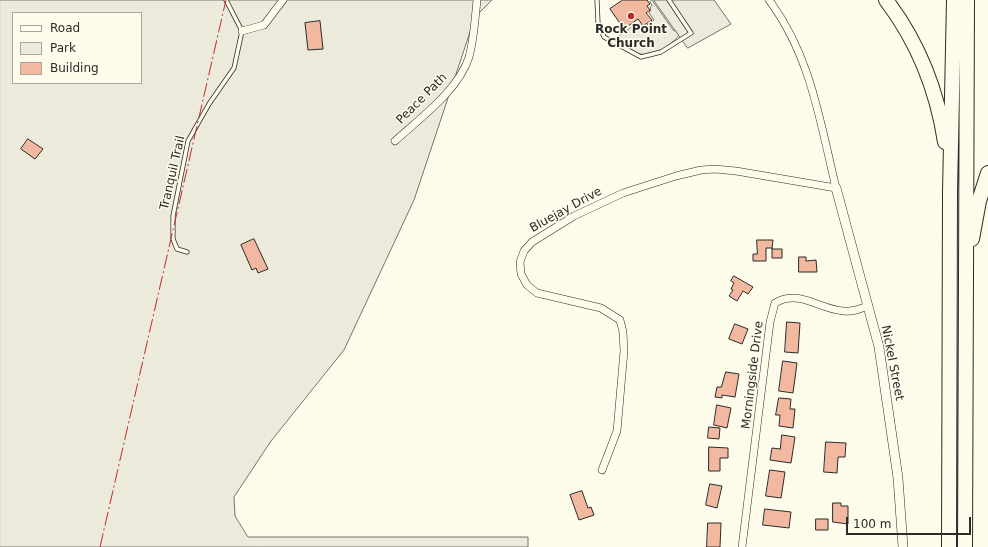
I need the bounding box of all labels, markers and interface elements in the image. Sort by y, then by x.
marker: Rock Point Church [626,11,636,21]
legend [12,12,142,84]
text: Road [50,21,80,35]
place label: Rock Point Church [595,23,667,51]
text: Park [50,41,76,55]
text: Building [50,61,99,75]
street label: Peace Path [394,71,450,127]
street label: Tranquil Trail [157,135,189,211]
street label: Bluejay Drive [527,184,605,236]
street label: Morningside Drive [739,320,767,430]
street label: Nickel Street [878,324,906,402]
scale bar [848,509,973,535]
text: 100 m [853,517,891,531]

